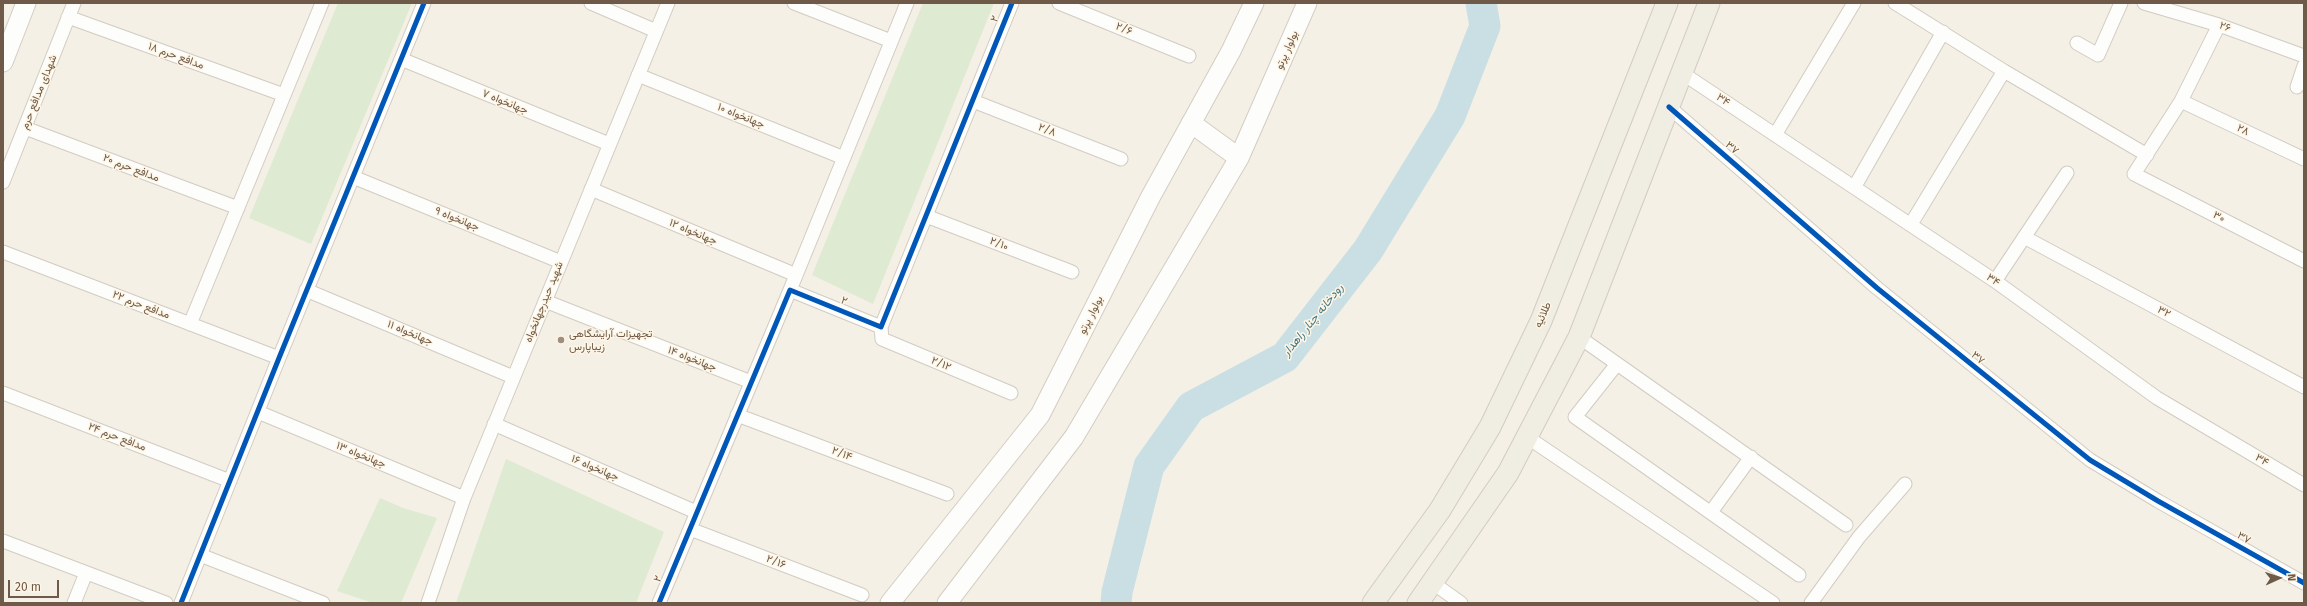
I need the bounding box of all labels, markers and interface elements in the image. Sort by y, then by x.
street label: ۲ [988,14,1002,24]
street label: ۲۶ [2218,19,2232,35]
street label: ۲/۶ [1114,20,1134,38]
street label: بولوار پرتو [1273,29,1301,71]
street label: مدافع حرم ۱۸ [146,40,206,72]
street label: شهدای مدافع حرم [18,53,60,131]
street label: جهانخواه ۷ [480,87,530,117]
street label: ۳۴ [1714,91,1732,109]
street label: جهانخواه ۱۰ [716,101,766,131]
street label: ۲/۸ [1036,121,1058,139]
street label: ۲۸ [2235,121,2251,139]
street label: ۳۷ [1722,139,1742,157]
street label: مدافع حرم ۲۰ [101,151,161,185]
street label: جهانخواه ۹ [433,204,481,234]
street label: ۳۰ [2211,208,2227,226]
street label: جهانخواه ۱۲ [667,216,719,248]
street label: ۲/۱۰ [988,234,1010,254]
street label: شهید حیدرجهانخواه [522,260,566,344]
street label: ۳۴ [1984,271,2002,289]
water label: رودخانه چنار راهدار [1279,281,1347,359]
street label: مدافع حرم ۲۲ [110,288,172,322]
street label: ۲ [839,294,849,308]
street label: بولوار پرتو [1076,294,1106,336]
street label: طلائیه [1532,300,1554,330]
street label: ۳۲ [2155,303,2173,321]
street label: جهانخواه ۱۱ [385,318,435,348]
place label: تجهیزات آرایشگاهی زیباپارس [569,327,652,353]
marker: تجهیزات آرایشگاهی زیباپارس [556,335,566,345]
street label: جهانخواه ۱۴ [666,344,718,374]
street label: ۳۷ [1969,349,1987,367]
street label: ۲/۱۲ [929,354,953,374]
street label: مدافع حرم ۲۴ [86,420,148,454]
street label: جهانخواه ۱۳ [334,439,388,471]
street label: ۲/۱۴ [830,444,854,464]
street label: ۳۴ [2253,451,2271,469]
street label: جهانخواه ۱۶ [569,452,621,484]
street label: ۳۷ [2235,529,2253,547]
street label: ۲/۱۶ [764,552,788,572]
north arrow [2259,558,2299,598]
scale bar [10,572,61,598]
text: N [2285,573,2298,581]
street label: ۲ [651,574,665,584]
text: 20 m [15,580,41,594]

